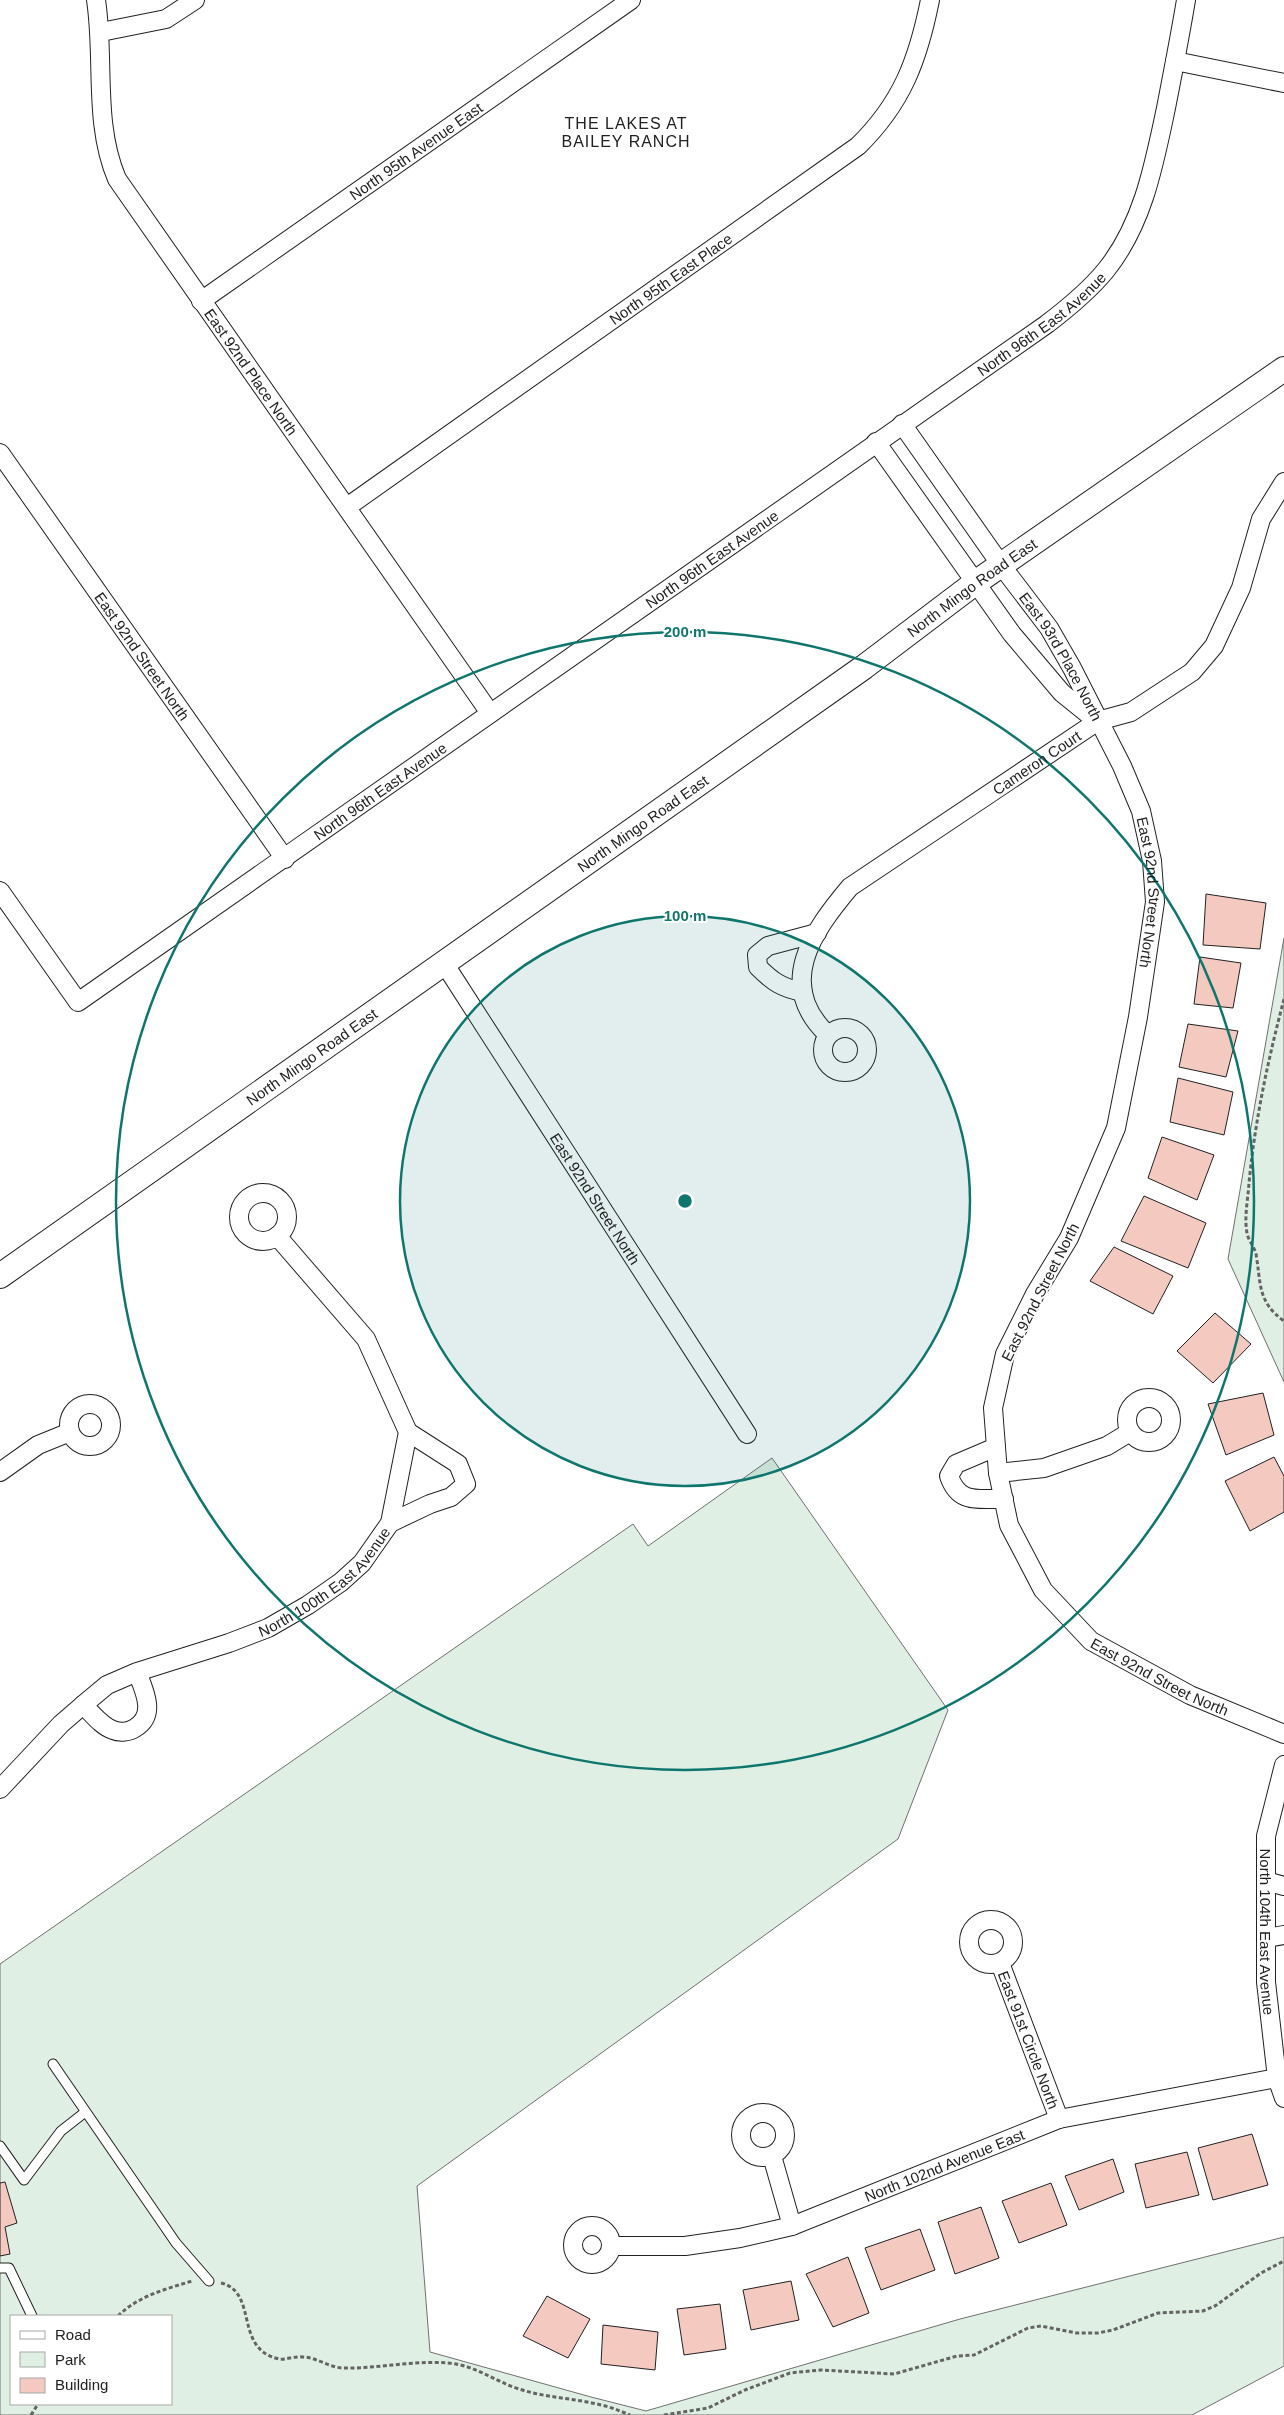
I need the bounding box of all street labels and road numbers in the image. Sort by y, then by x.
street label: North 95th Avenue East [346,98,486,203]
street label: North 95th East Place [606,229,735,328]
street label: North 96th East Avenue [974,269,1109,379]
street label: East 92nd Place North [202,305,301,438]
street label: North 96th East Avenue [642,506,781,611]
street label: North Mingo Road East [903,534,1040,640]
street label: East 92nd Street North [92,589,193,723]
street label: East 93rd Place North [1016,589,1106,723]
street label: Cameron Court [989,726,1084,798]
street label: North 96th East Avenue [310,739,449,843]
street label: North Mingo Road East [574,771,712,875]
street label: East 92nd Street North [1134,815,1164,969]
street label: North Mingo Road East [243,1004,381,1108]
street label: East 92nd Street North [547,1130,644,1267]
street label: East 92nd Street North [998,1220,1082,1364]
street label: North 100th East Avenue [256,1524,393,1639]
street label: East 92nd Street North [1088,1634,1231,1719]
street label: North 104th East Avenue [1258,1848,1278,2016]
street label: East 91st Circle North [995,1968,1063,2111]
street label: North 102nd Avenue East [862,2125,1027,2205]

